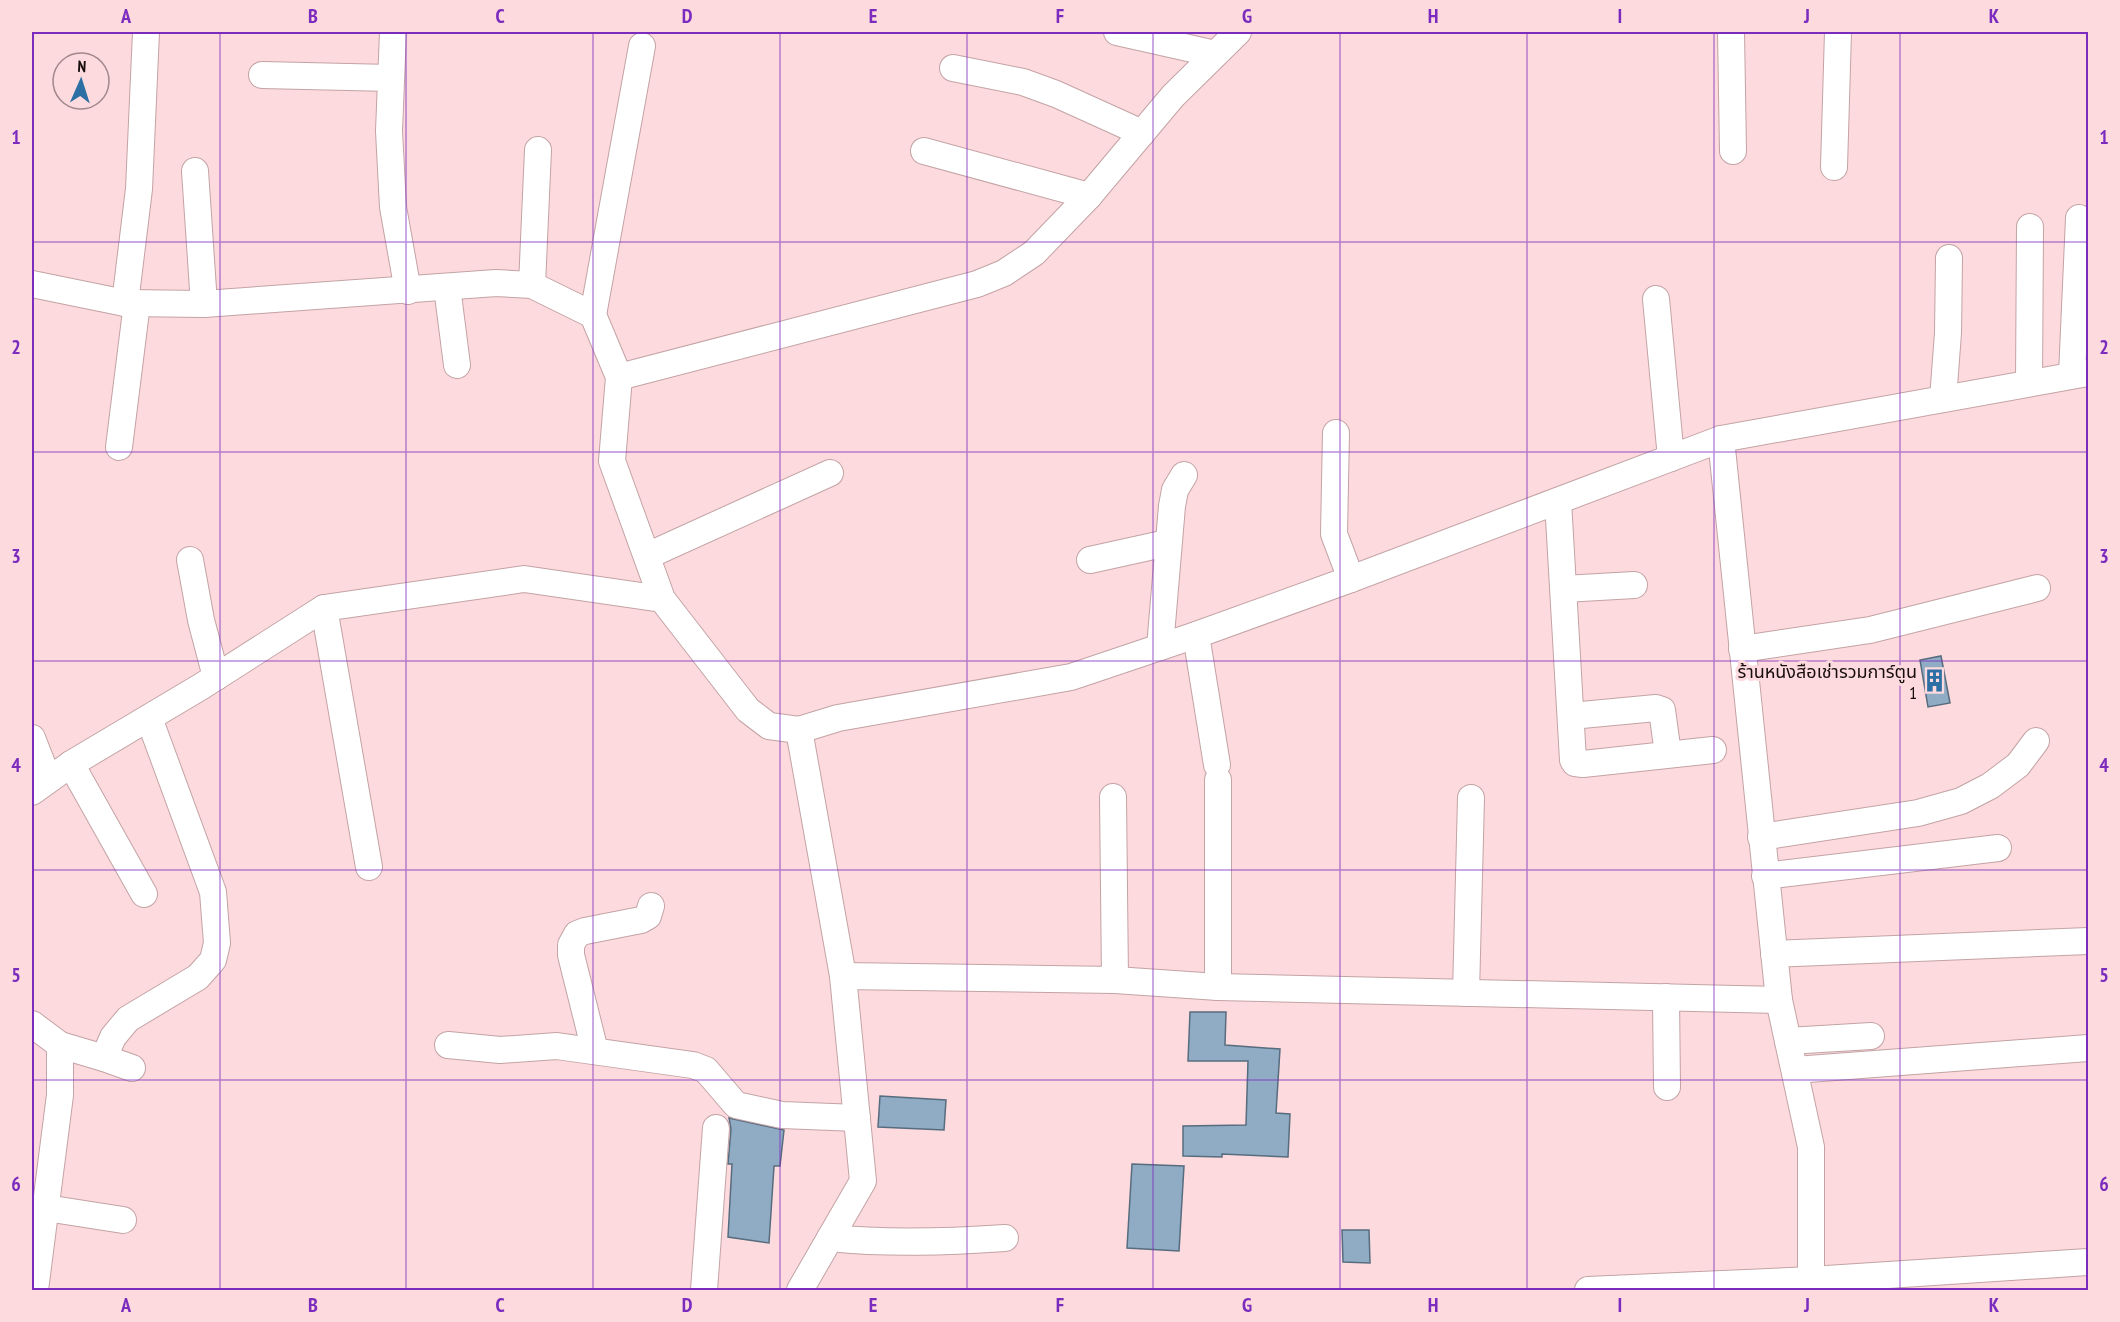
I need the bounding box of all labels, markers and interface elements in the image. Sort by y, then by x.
text: A [120,3,132,29]
text: B [308,3,318,29]
text: C [495,3,505,29]
text: D [682,3,693,29]
text: E [869,3,877,29]
text: F [1056,3,1064,29]
text: G [1242,3,1252,29]
text: H [1428,3,1438,29]
text: I [1618,3,1622,29]
text: J [1803,3,1810,29]
text: K [1989,3,2000,29]
north arrow [51,51,111,111]
text: N [77,56,87,76]
text: 1 [11,124,21,150]
text: 1 [2099,124,2109,150]
text: 2 [11,334,21,360]
text: 2 [2099,334,2109,360]
text: 3 [11,543,21,569]
text: 3 [2099,543,2109,569]
place label: ร้านหนังสือเช่ารวมการ์ตูน 1 [1738,660,1917,704]
building icon: ร้านหนังสือเช่ารวมการ์ตูน 1 [1922,668,1948,694]
text: 4 [11,752,21,778]
text: 4 [2099,752,2109,778]
text: 5 [11,962,21,988]
text: 5 [2099,962,2109,988]
text: 6 [11,1171,21,1197]
text: 6 [2099,1171,2109,1197]
text: A [120,1292,132,1318]
text: B [308,1292,318,1318]
text: C [495,1292,505,1318]
text: D [682,1292,693,1318]
text: E [869,1292,877,1318]
text: F [1056,1292,1064,1318]
text: G [1242,1292,1252,1318]
text: H [1428,1292,1438,1318]
text: I [1618,1292,1622,1318]
text: J [1803,1292,1810,1318]
text: K [1989,1292,2000,1318]

